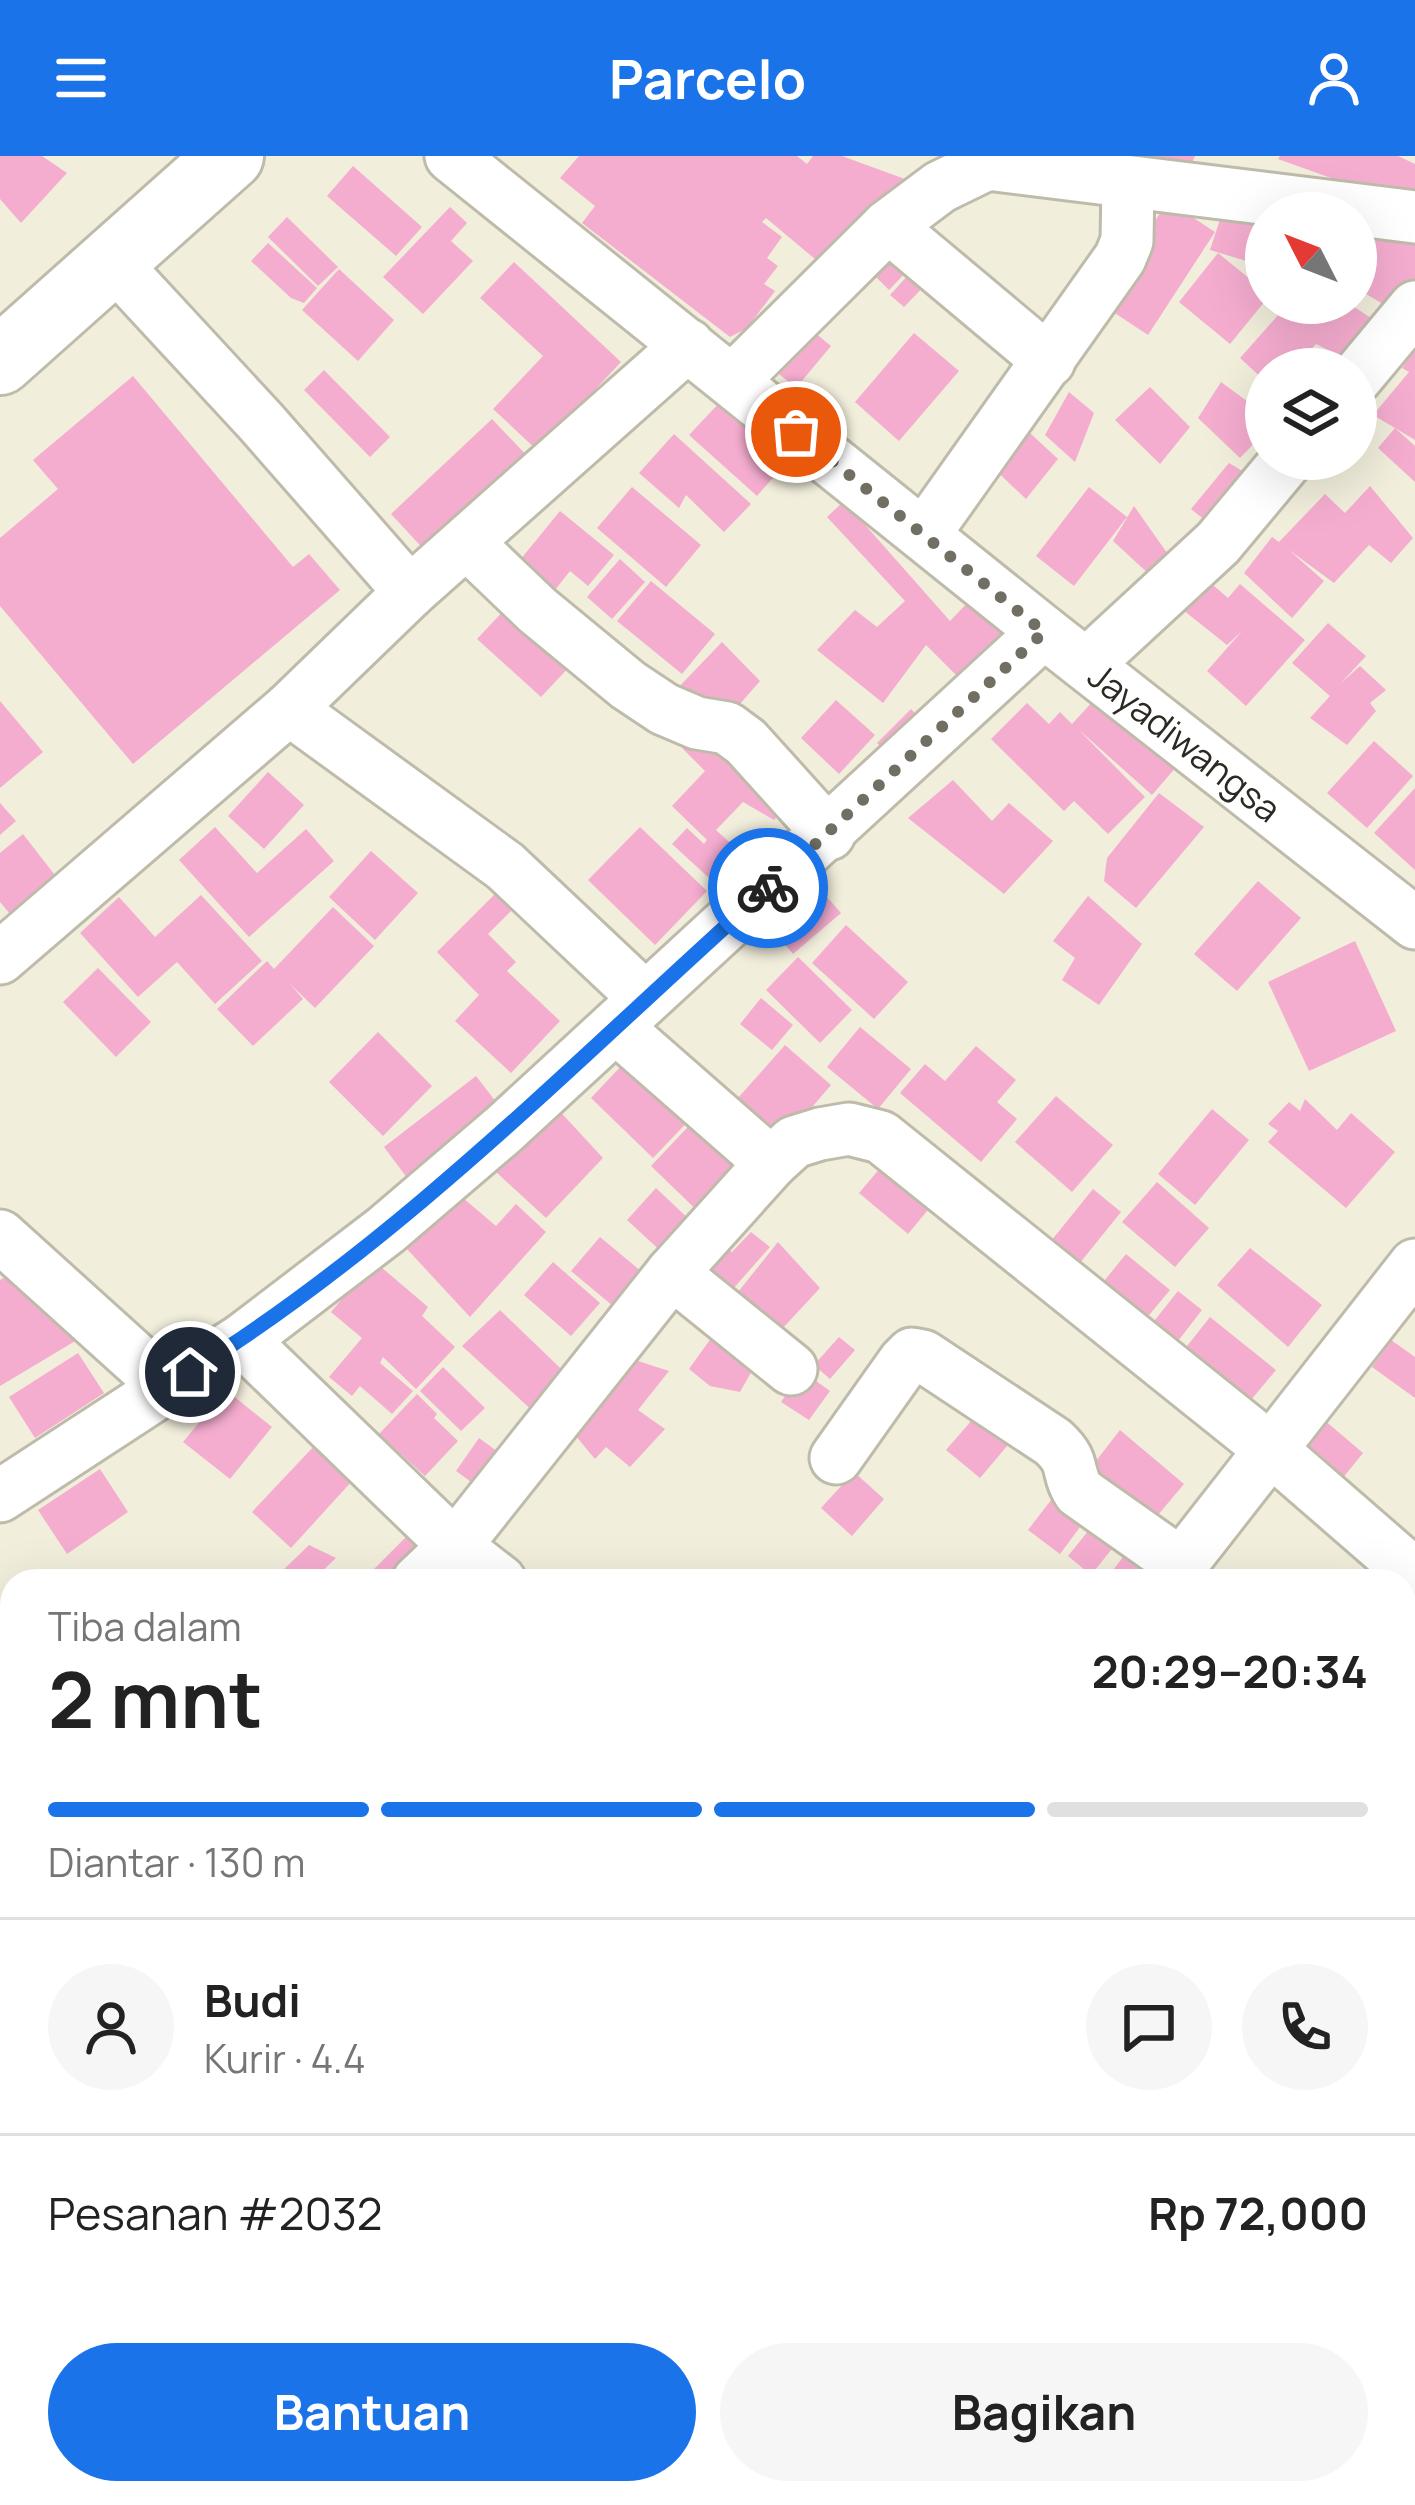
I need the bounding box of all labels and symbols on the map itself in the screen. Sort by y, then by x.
north arrow [1245,192,1377,324]
pin [745,381,847,483]
street label: Jayadiwangsa [1079,651,1291,833]
courier [708,828,828,948]
pin [139,1321,241,1423]

